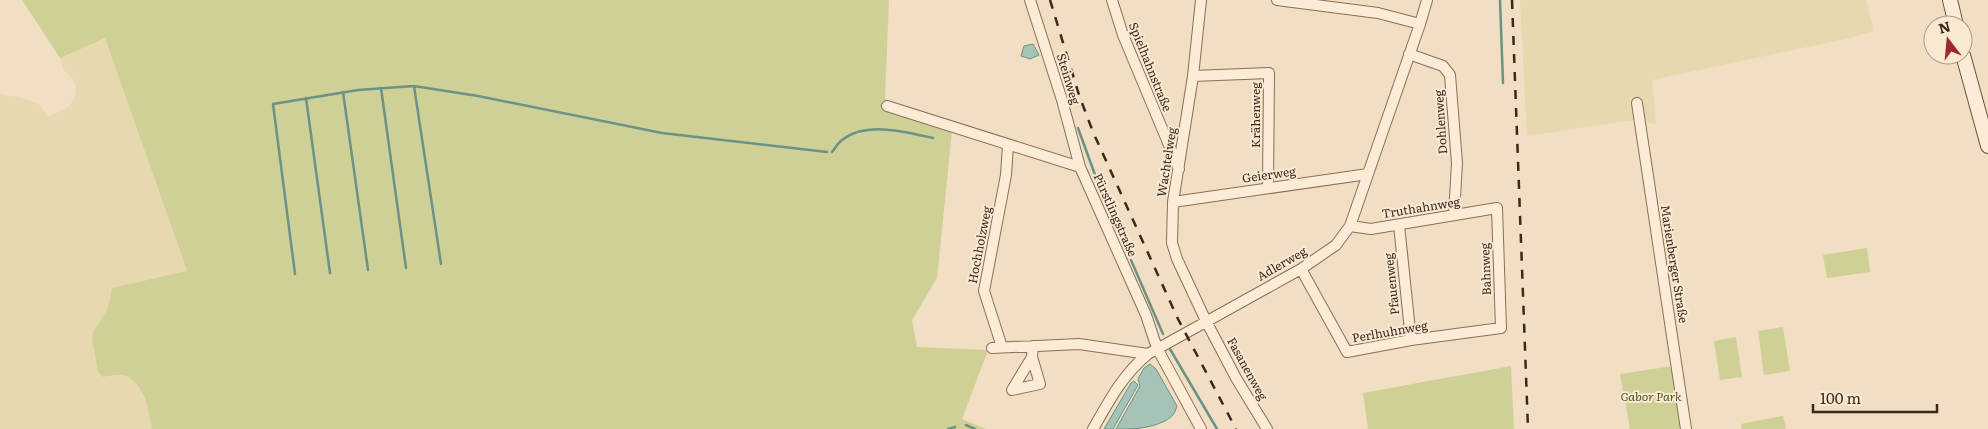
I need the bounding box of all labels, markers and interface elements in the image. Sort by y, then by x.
north arrow [1923,15,1973,65]
text: N [1936,15,1953,38]
street label: Spielhahnstraße [1125,19,1177,114]
street label: Steinweg [1053,51,1085,107]
street label: Krähenweg [1246,82,1264,148]
street label: Dohlenweg [1429,89,1451,155]
street label: Wachtelweg [1152,125,1180,198]
street label: Geierweg [1241,161,1297,187]
street label: Pürstlingstraße [1089,170,1142,259]
street label: Truthahnweg [1380,192,1462,222]
street label: Marienberger Straße [1657,203,1693,324]
street label: Hochholzweg [963,204,995,285]
street label: Adlerweg [1253,241,1310,285]
street label: Bahnweg [1475,242,1495,296]
street label: Pfauenweg [1379,252,1403,316]
street label: Perlhuhnweg [1351,315,1429,347]
street label: Fasanenweg [1223,334,1273,404]
scale bar [1813,382,1937,414]
text: 100 m [1820,386,1861,409]
park label: Gabor Park [1621,387,1682,405]

